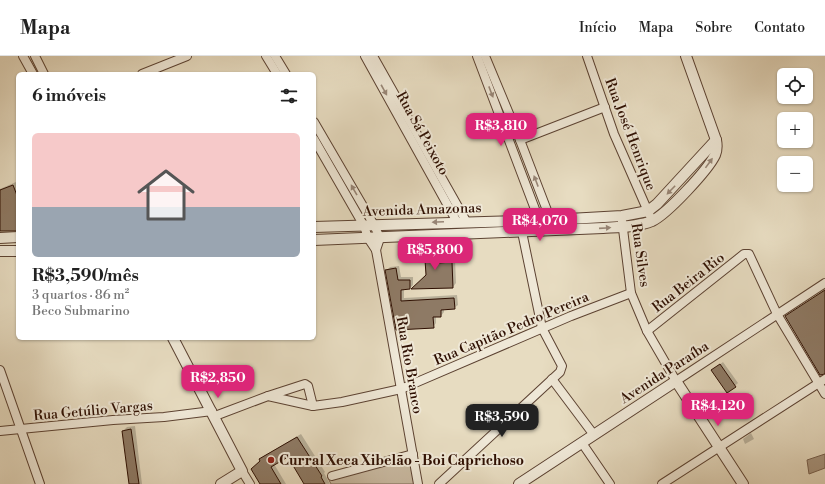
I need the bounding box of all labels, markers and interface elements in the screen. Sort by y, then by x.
text: Mapa [20,16,70,40]
text: Início [579,19,617,37]
text: Mapa [639,19,673,37]
text: Sobre [695,19,732,37]
text: Contato [754,19,805,37]
map controls [777,68,813,192]
button: locate [777,68,813,104]
street label: Rua José Henrique [600,76,660,193]
one-way arrow [381,84,388,96]
text: 6 imóveis [32,85,106,107]
icon: filters [278,85,300,107]
one-way arrow [488,87,494,99]
street label: Rua Sá Peixoto [392,88,453,179]
button: + [777,112,813,148]
pin: R$3,810 [464,113,538,147]
text: R$3,810 [475,118,527,134]
button: − [777,156,813,192]
one-way arrow [705,158,713,168]
icon: home [130,159,202,231]
one-way arrow [532,174,538,186]
one-way arrow [351,184,358,196]
one-way arrow [666,185,676,195]
street label: Avenida Amazonas [361,199,482,221]
pin: R$4,070 [503,208,577,242]
text: R$4,070 [512,213,568,229]
one-way arrow [432,219,444,226]
street label: Rua Silves [627,222,653,288]
one-way arrow [599,224,611,231]
pin: R$5,800 [398,237,472,271]
text: R$5,800 [407,242,463,258]
street label: Rua Beira Rio [649,249,729,317]
text: R$3,590/mês [32,265,139,287]
text: 3 quartos · 86 m² [32,287,129,303]
street label: Rua Capitão Pedro Pereira [431,288,592,370]
text: Beco Submarino [32,303,130,319]
street label: Rua Rio Branco [392,315,426,416]
street label: Avenida Paraíba [616,337,713,409]
pin: R$2,850 [181,365,255,399]
text: R$2,850 [190,370,246,386]
pin: R$4,120 [681,393,755,427]
street label: Rua Getúlio Vargas [33,397,154,425]
text: R$4,120 [691,398,745,414]
pin: R$3,590 [465,404,539,438]
text: R$3,590 [475,409,529,425]
place label: Curral Xeca Xibelão - Boi Caprichoso [279,452,524,470]
marker: Curral Xeca Xibelão - Boi Caprichoso [266,455,276,465]

